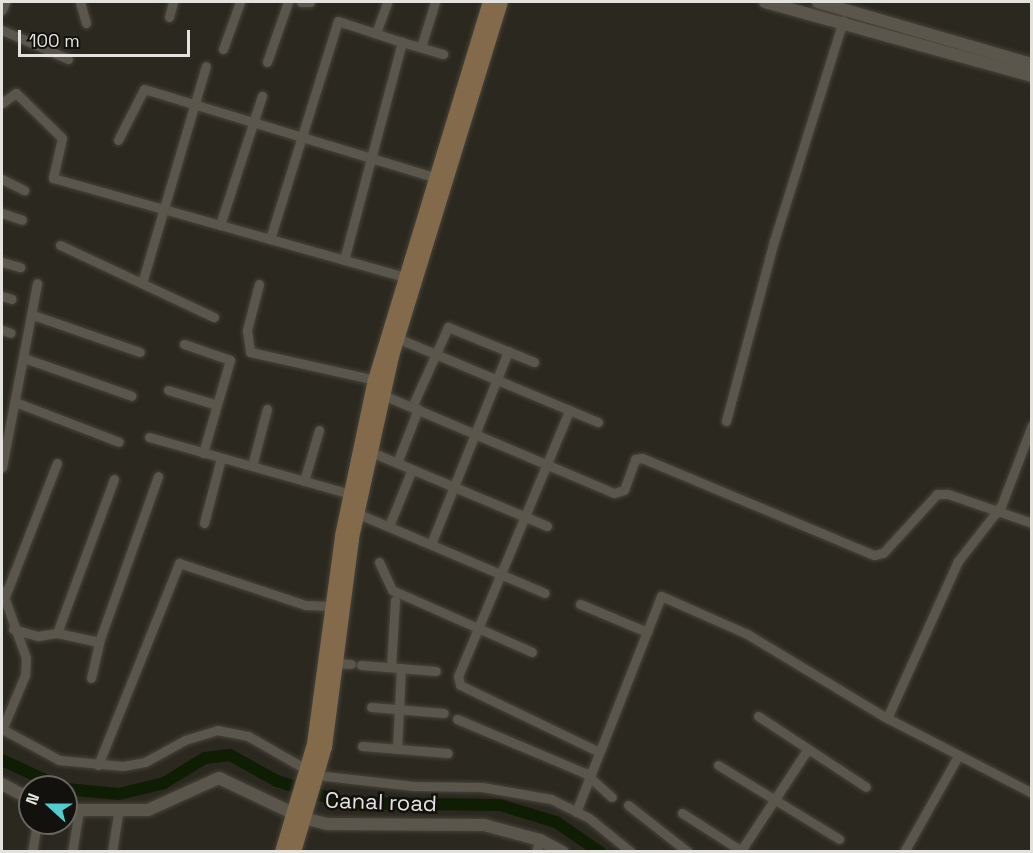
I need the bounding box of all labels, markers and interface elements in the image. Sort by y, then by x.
scale bar [21,18,194,56]
text: 100 m [29,29,80,52]
north arrow [18,775,78,835]
street label: Canal road [325,787,437,817]
text: N [21,790,44,808]

